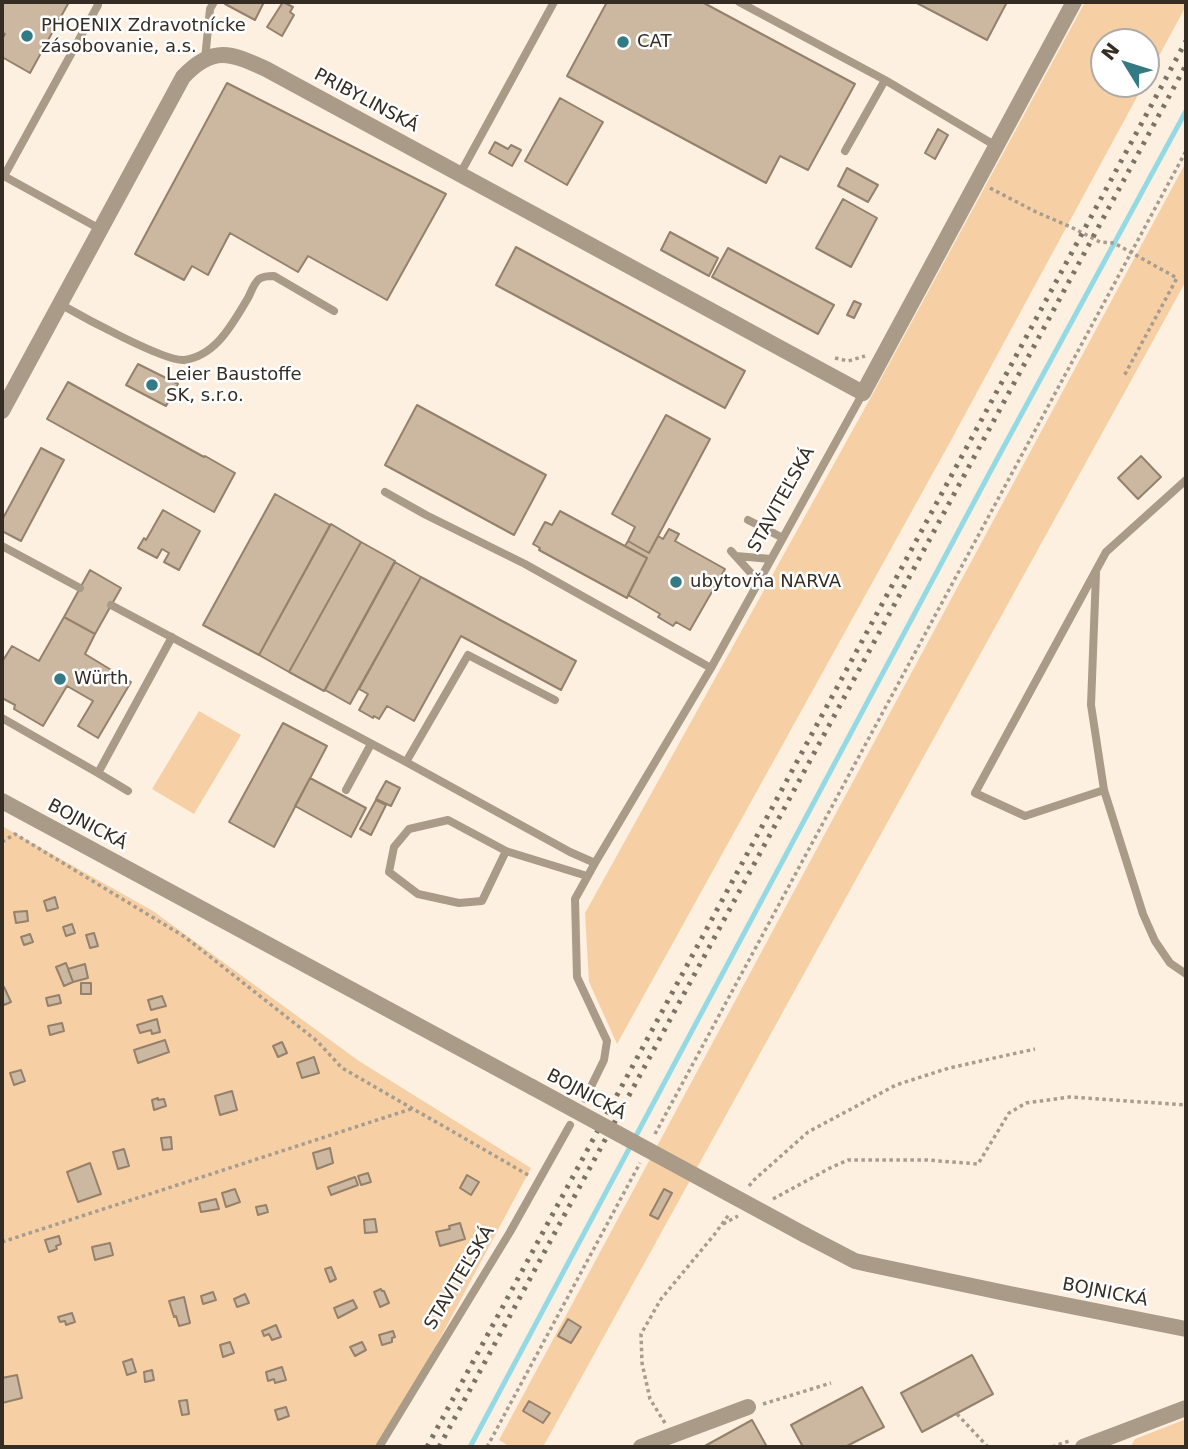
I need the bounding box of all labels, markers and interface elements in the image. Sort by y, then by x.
place label: PHOENIX Zdravotnícke zásobovanie, a.s. [41,15,246,58]
marker: PHOENIX Zdravotnícke zásobovanie, a.s. [19,28,35,44]
north arrow [1090,28,1160,98]
place label: CAT [637,31,671,53]
marker: CAT [615,34,631,50]
text: N [1096,38,1124,64]
street label: PRIBYLINSKÁ [310,64,422,138]
place label: Leier Baustoffe SK, s.r.o. [166,364,302,406]
marker: Leier Baustoffe SK, s.r.o. [144,377,160,393]
street label: STAVITEĽSKÁ [744,443,820,557]
place label: ubytovňa NARVA [690,571,841,593]
marker: ubytovňa NARVA [668,574,684,590]
place label: Würth [74,668,128,690]
marker: Würth [52,671,68,687]
street label: BOJNICKÁ [44,795,130,855]
street label: BOJNICKÁ [543,1065,629,1125]
street label: STAVITEĽSKÁ [421,1222,499,1334]
street label: BOJNICKÁ [1060,1274,1150,1312]

